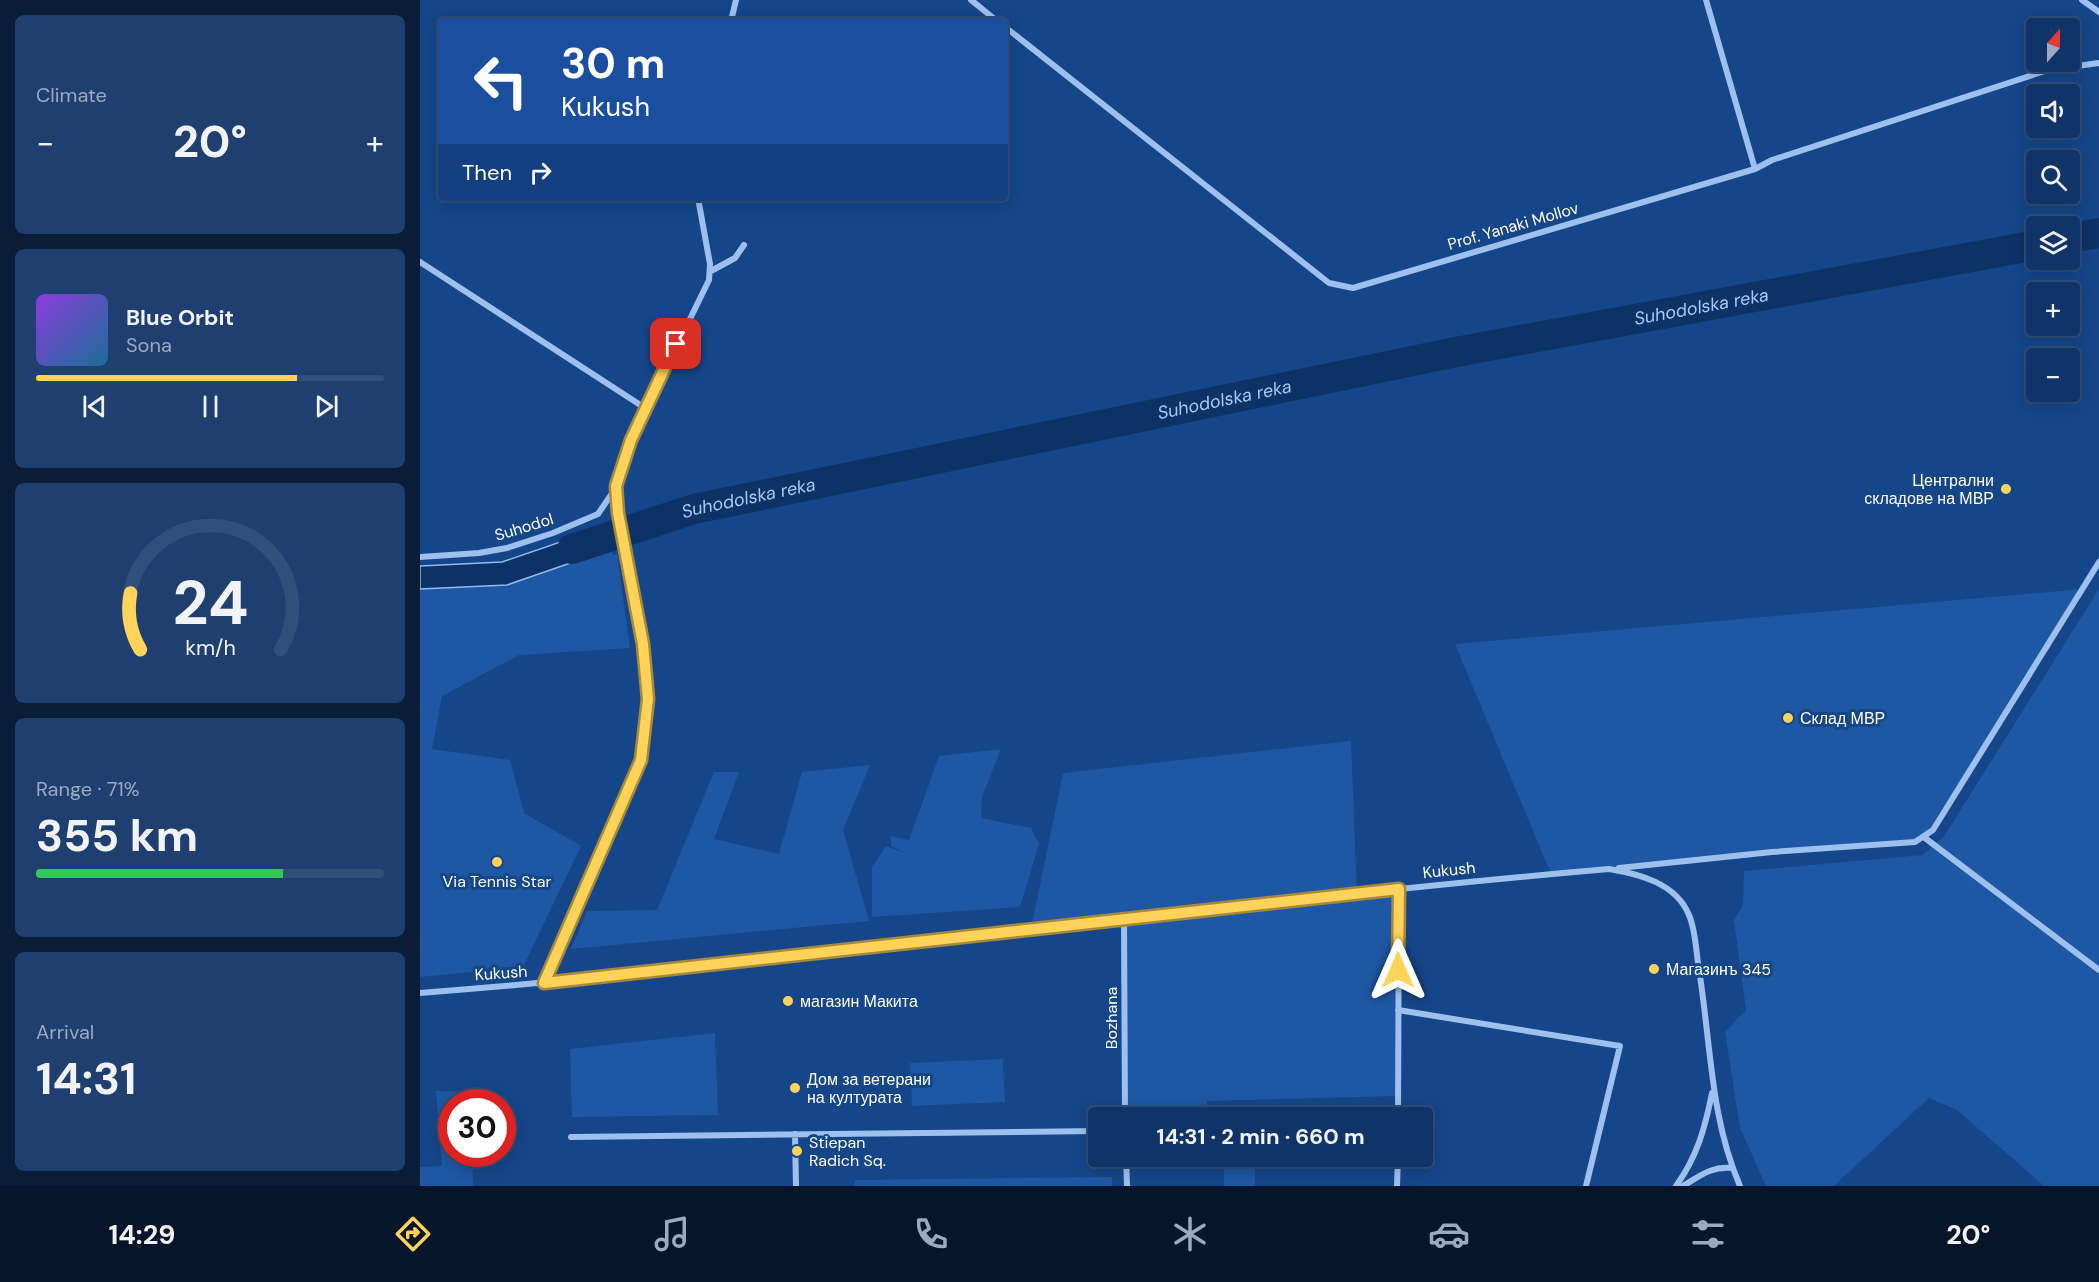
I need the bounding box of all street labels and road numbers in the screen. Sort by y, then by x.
street label: Prof. Yanaki Mollov [1445,197,1581,255]
street label: Suhodol [492,508,556,546]
street label: Kukush [1422,857,1476,883]
street label: Kukush [474,961,528,985]
street label: Bozhana [1101,987,1122,1049]

